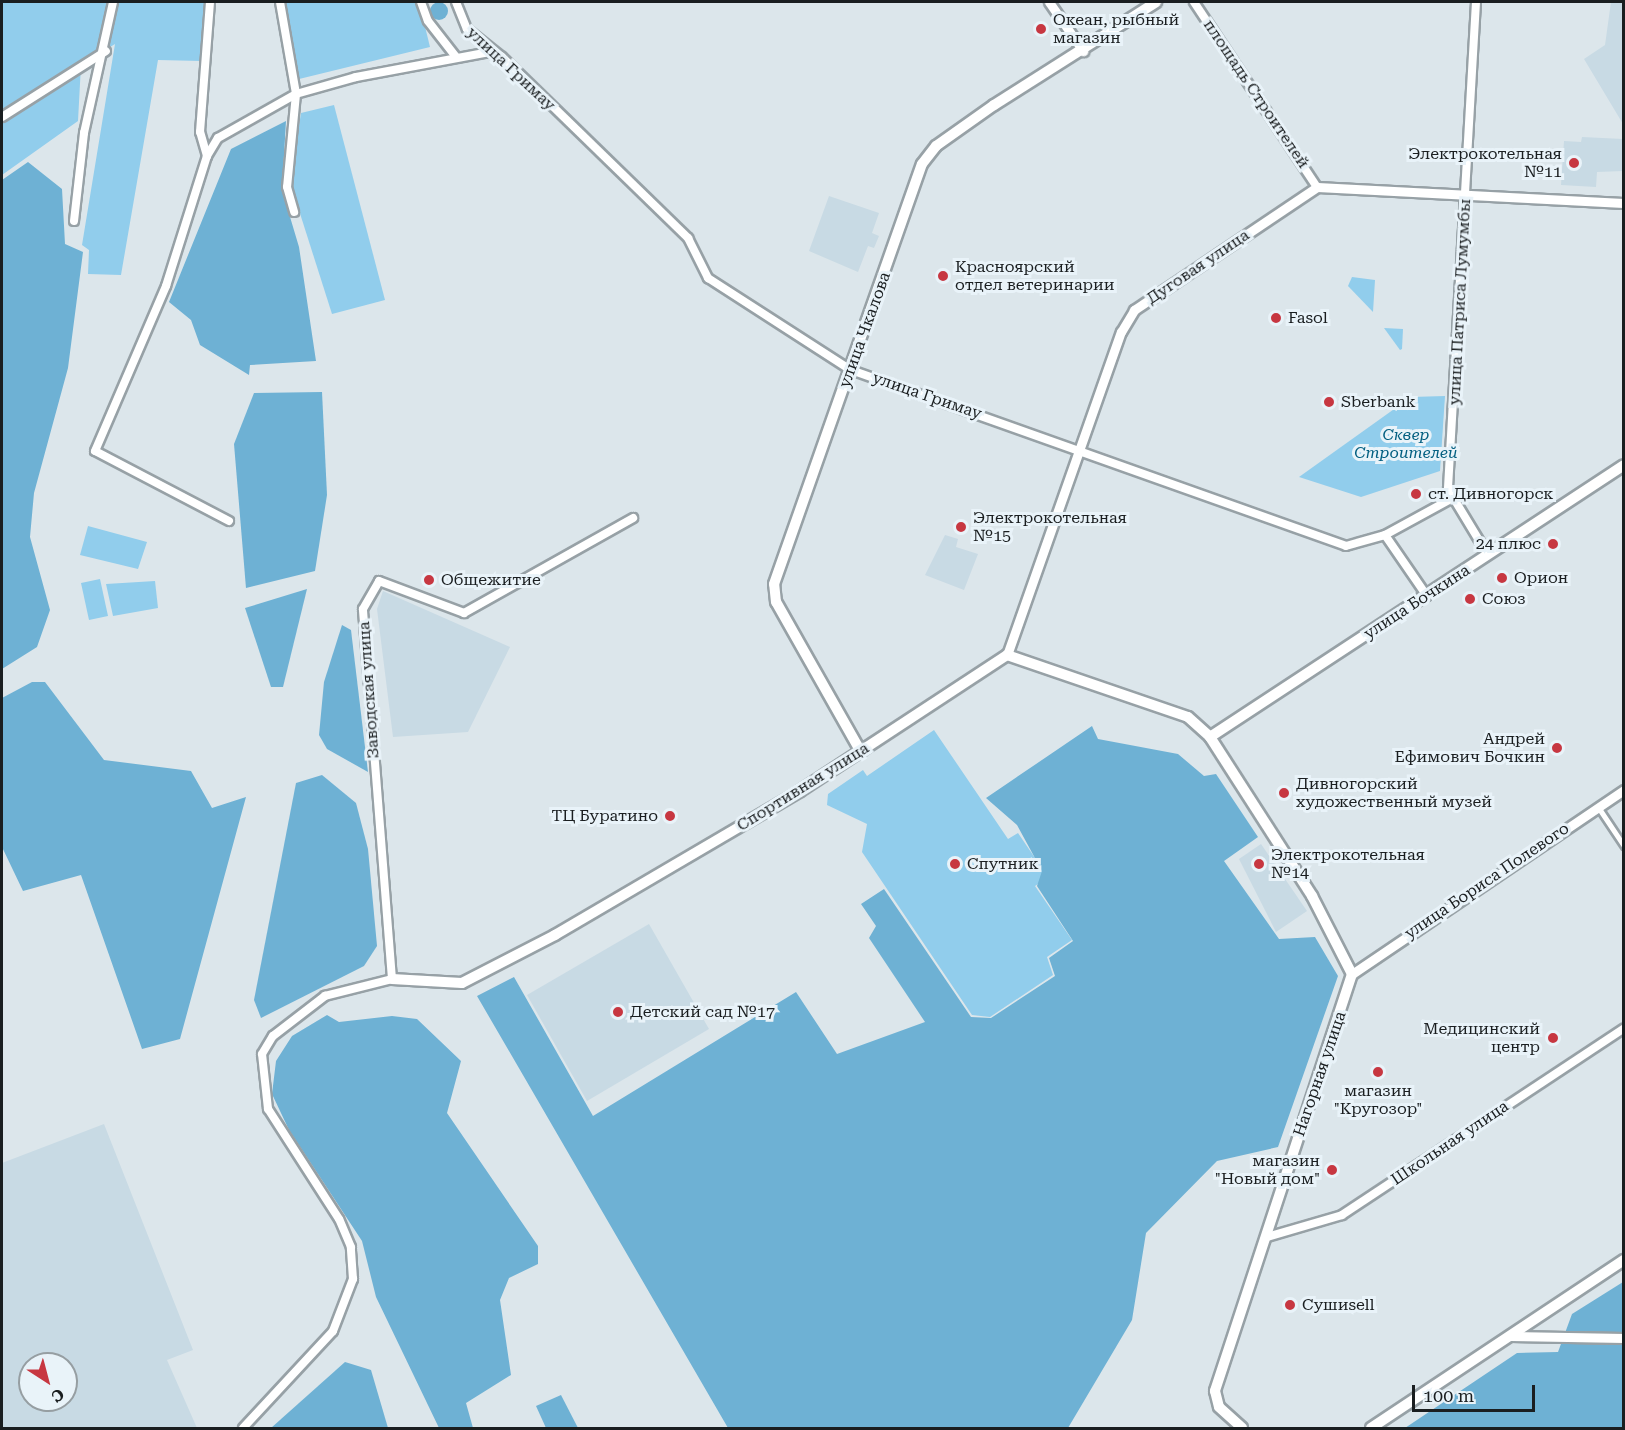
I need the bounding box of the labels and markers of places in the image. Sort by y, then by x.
place label: Океан, рыбный магазин [1053,10,1179,48]
marker: Океан, рыбный магазин [1034,22,1048,36]
place label: Электрокотельная №11 [1408,144,1562,182]
marker: Электрокотельная №11 [1567,156,1581,170]
place label: Красноярский отдел ветеринарии [955,257,1114,295]
marker: Красноярский отдел ветеринарии [936,269,950,283]
place label: Fasol [1288,308,1328,328]
marker: Fasol [1269,311,1283,325]
place label: Sberbank [1341,392,1416,412]
marker: Sberbank [1322,395,1336,409]
place label: ст. Дивногорск [1428,484,1554,504]
marker: ст. Дивногорск [1409,487,1423,501]
place label: Электрокотельная №15 [973,508,1127,546]
marker: Электрокотельная №15 [954,520,968,534]
place label: 24 плюс [1476,534,1541,554]
marker: 24 плюс [1546,537,1560,551]
place label: Орион [1514,568,1568,588]
place label: Общежитие [441,570,541,590]
marker: Орион [1495,571,1509,585]
marker: Общежитие [422,573,436,587]
place label: Союз [1482,589,1526,609]
marker: Союз [1463,592,1477,606]
place label: Андрей Ефимович Бочкин [1394,729,1545,767]
marker: Андрей Ефимович Бочкин [1550,741,1564,755]
place label: Дивногорский художественный музей [1296,774,1492,812]
marker: Дивногорский художественный музей [1277,786,1291,800]
place label: ТЦ Буратино [551,806,658,826]
marker: ТЦ Буратино [663,809,677,823]
place label: Электрокотельная №14 [1271,845,1425,883]
place label: Спутник [967,854,1039,874]
marker: Спутник [948,857,962,871]
marker: Электрокотельная №14 [1252,857,1266,871]
place label: Детский сад №17 [630,1002,775,1022]
marker: Детский сад №17 [611,1005,625,1019]
place label: Медицинский центр [1423,1019,1540,1057]
marker: Медицинский центр [1544,1029,1562,1047]
marker: магазин "Кругозор" [1371,1065,1385,1079]
place label: магазин "Кругозор" [1334,1081,1422,1119]
place label: магазин "Новый дом" [1215,1151,1320,1189]
marker: магазин "Новый дом" [1325,1163,1339,1177]
place label: Сушиsell [1302,1295,1374,1315]
marker: Сушиsell [1283,1298,1297,1312]

